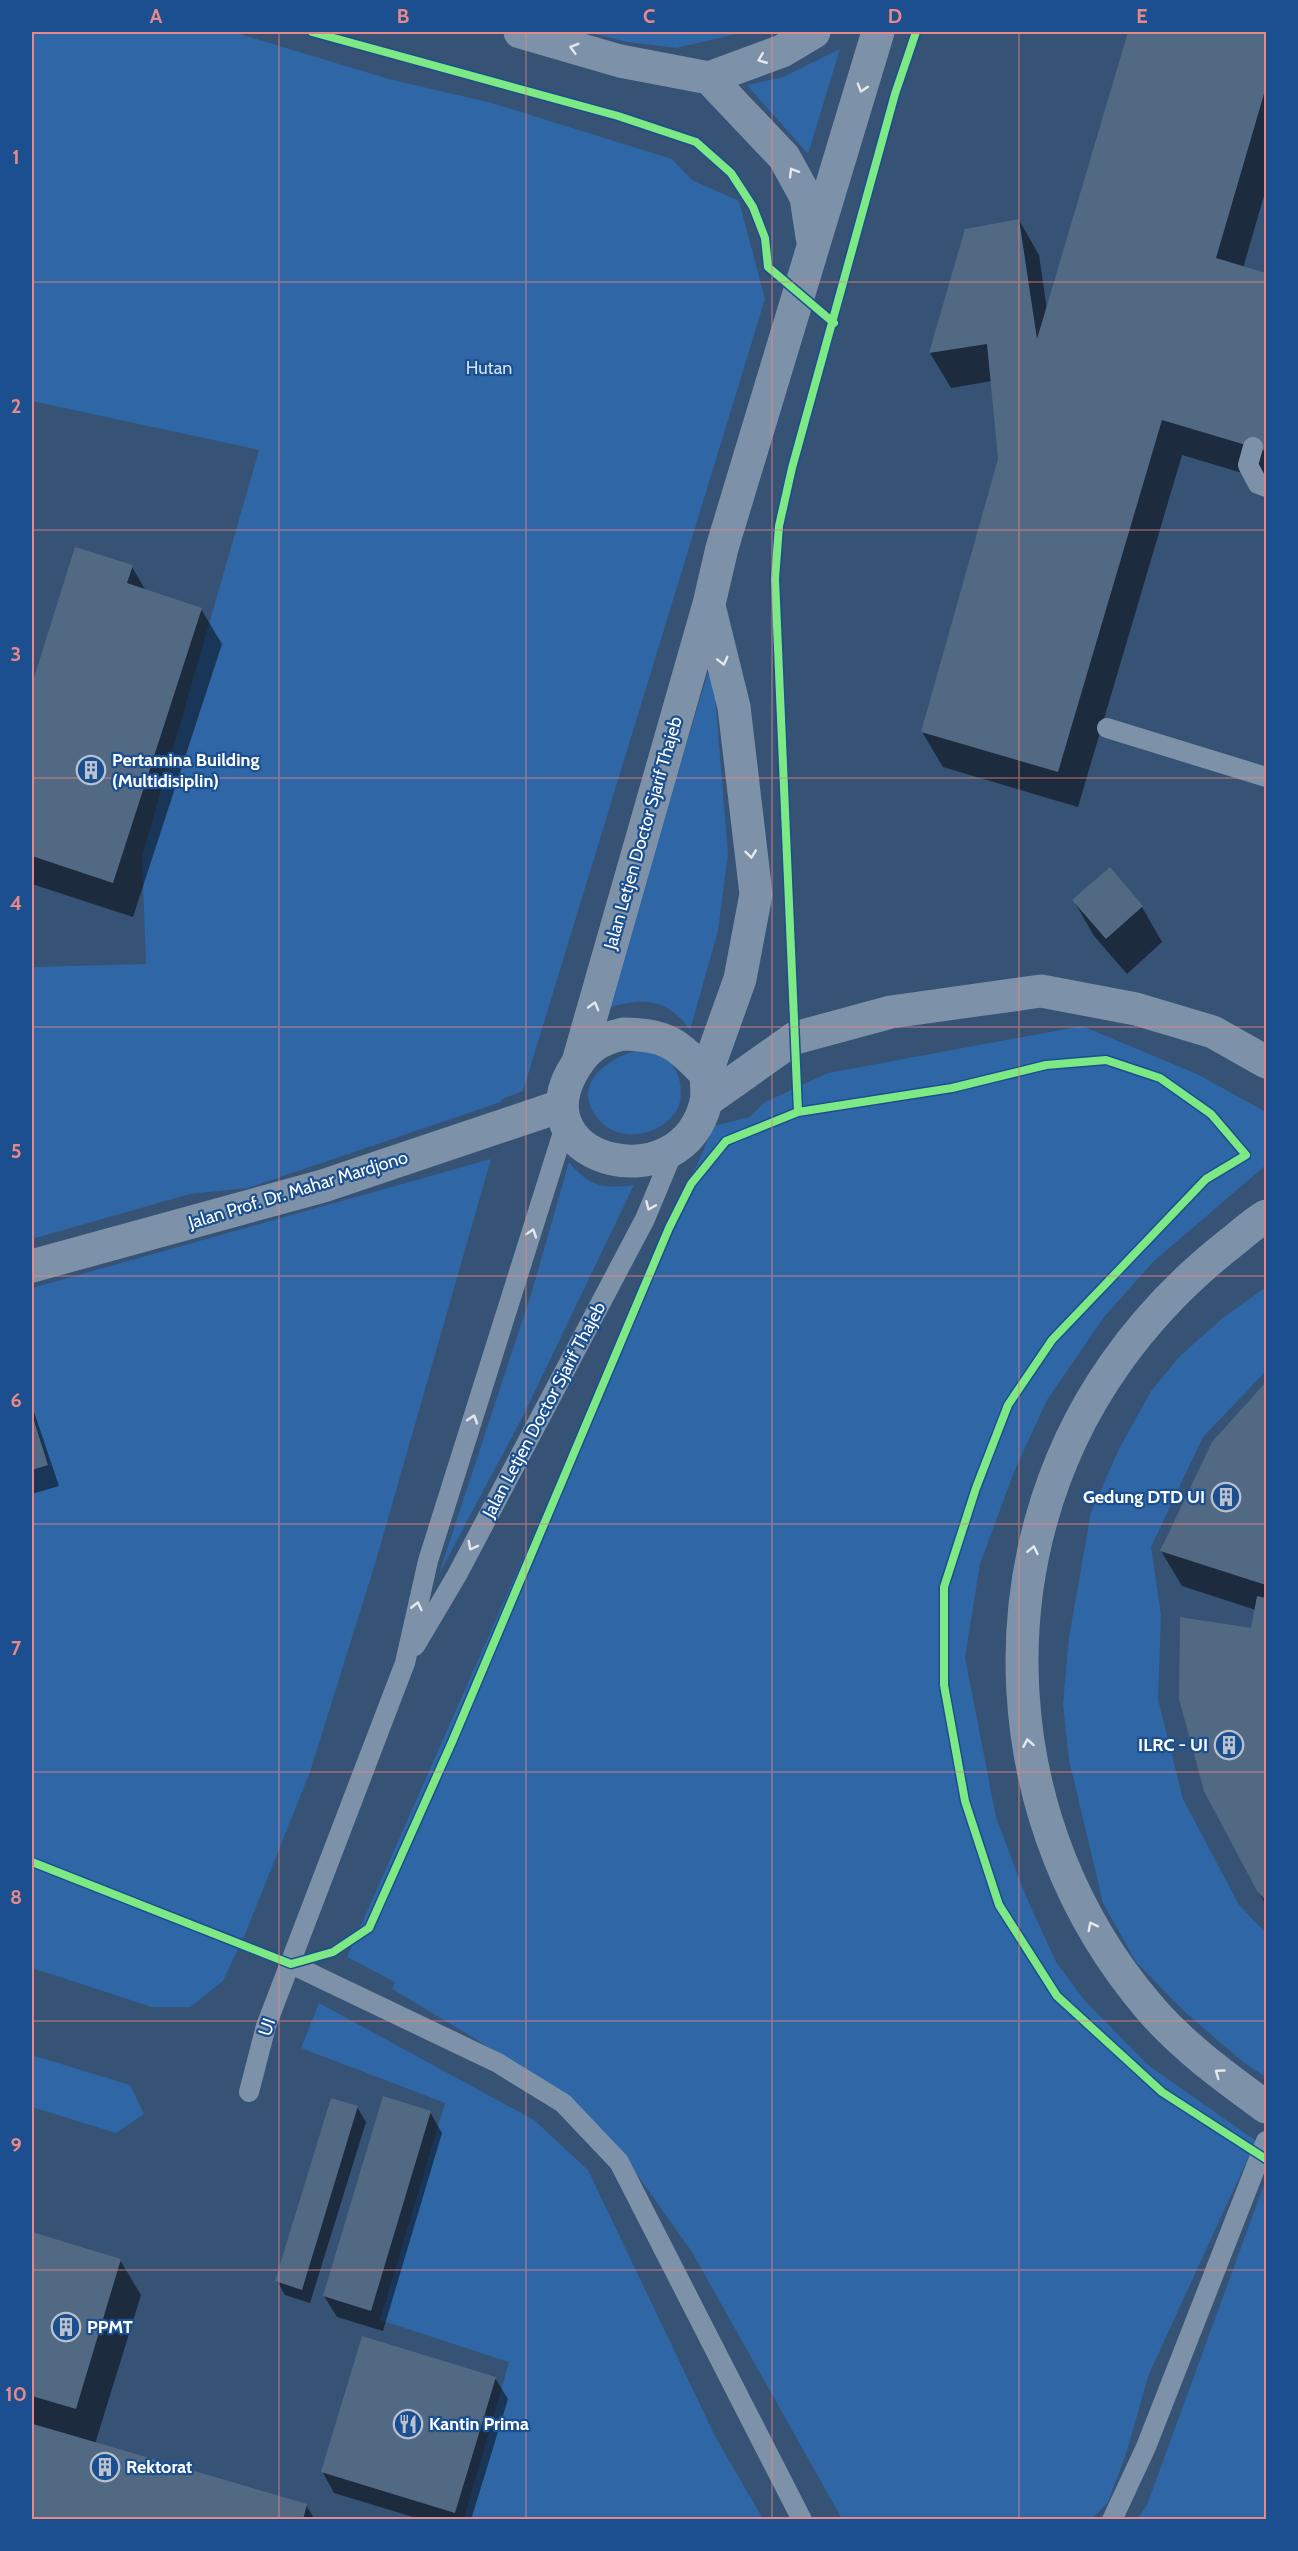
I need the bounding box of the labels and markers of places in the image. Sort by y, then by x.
place label: Pertamina Building (Multidisiplin) [112,749,259,792]
building icon: Pertamina Building (Multidisiplin) [75,754,107,786]
building icon: Gedung DTD UI [1210,1481,1242,1513]
place label: Gedung DTD UI [1083,1486,1205,1508]
building icon: ILRC - UI [1213,1729,1245,1761]
place label: ILRC - UI [1138,1734,1208,1756]
building icon: PPMT [50,2311,82,2343]
place label: PPMT [87,2316,133,2338]
restaurant icon: Kantin Prima [392,2408,424,2440]
place label: Kantin Prima [429,2413,529,2435]
building icon: Rektorat [89,2451,121,2483]
place label: Rektorat [126,2456,192,2478]

